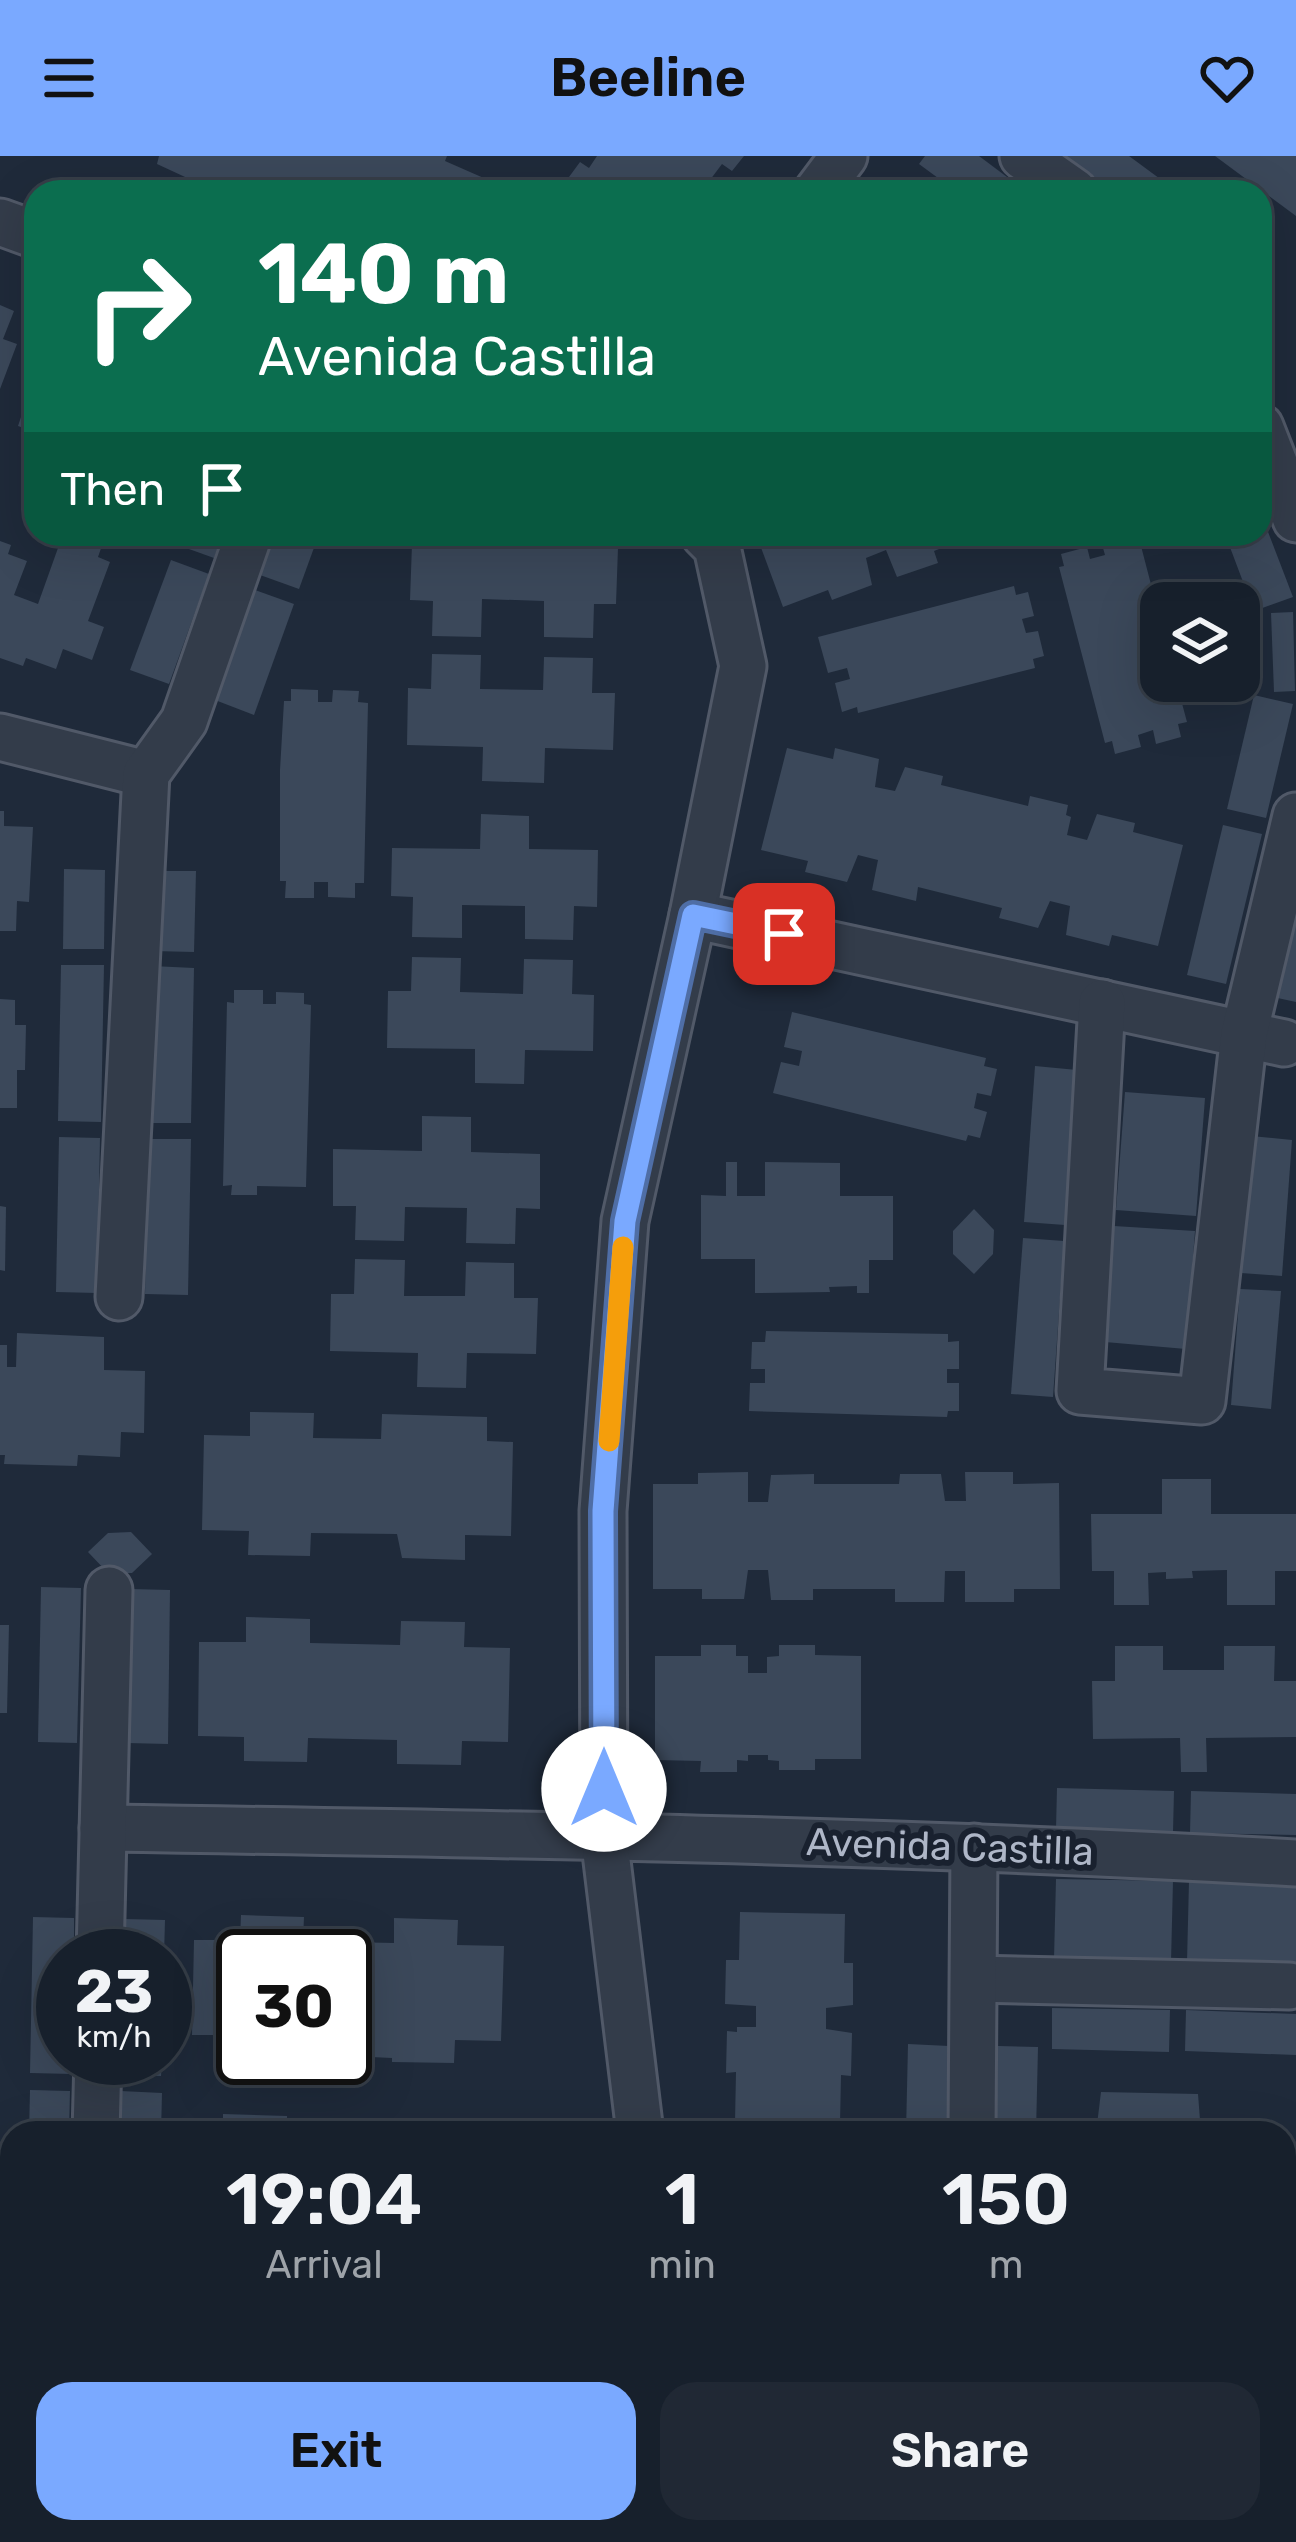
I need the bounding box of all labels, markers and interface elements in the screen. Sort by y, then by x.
icon: menu [36,45,102,111]
icon: heart [1194,45,1260,111]
text: Beeline [550,46,746,110]
text: 140 m [258,224,509,324]
icon: right [60,228,216,384]
text: Avenida Castilla [258,325,656,389]
icon: arrive [189,456,255,522]
text: Then [60,463,165,516]
map controls [1140,582,1260,702]
button: layers [1140,582,1260,702]
pin [733,883,835,985]
icon: arrive [751,901,817,967]
position arrow [541,1726,667,1852]
street label: Avenida Castilla [806,1819,1094,1875]
speed limit sign: 30 [216,1929,372,2085]
text: 23 [75,1956,153,2027]
text: km/h [77,2019,151,2055]
text: 19:04 [226,2157,422,2242]
text: 1 [665,2157,699,2242]
text: 150 [942,2157,1070,2242]
text: Arrival [266,2242,383,2288]
text: min [648,2242,716,2288]
text: m [989,2242,1023,2288]
button: Exit [36,2382,636,2520]
button: Share [660,2382,1260,2520]

